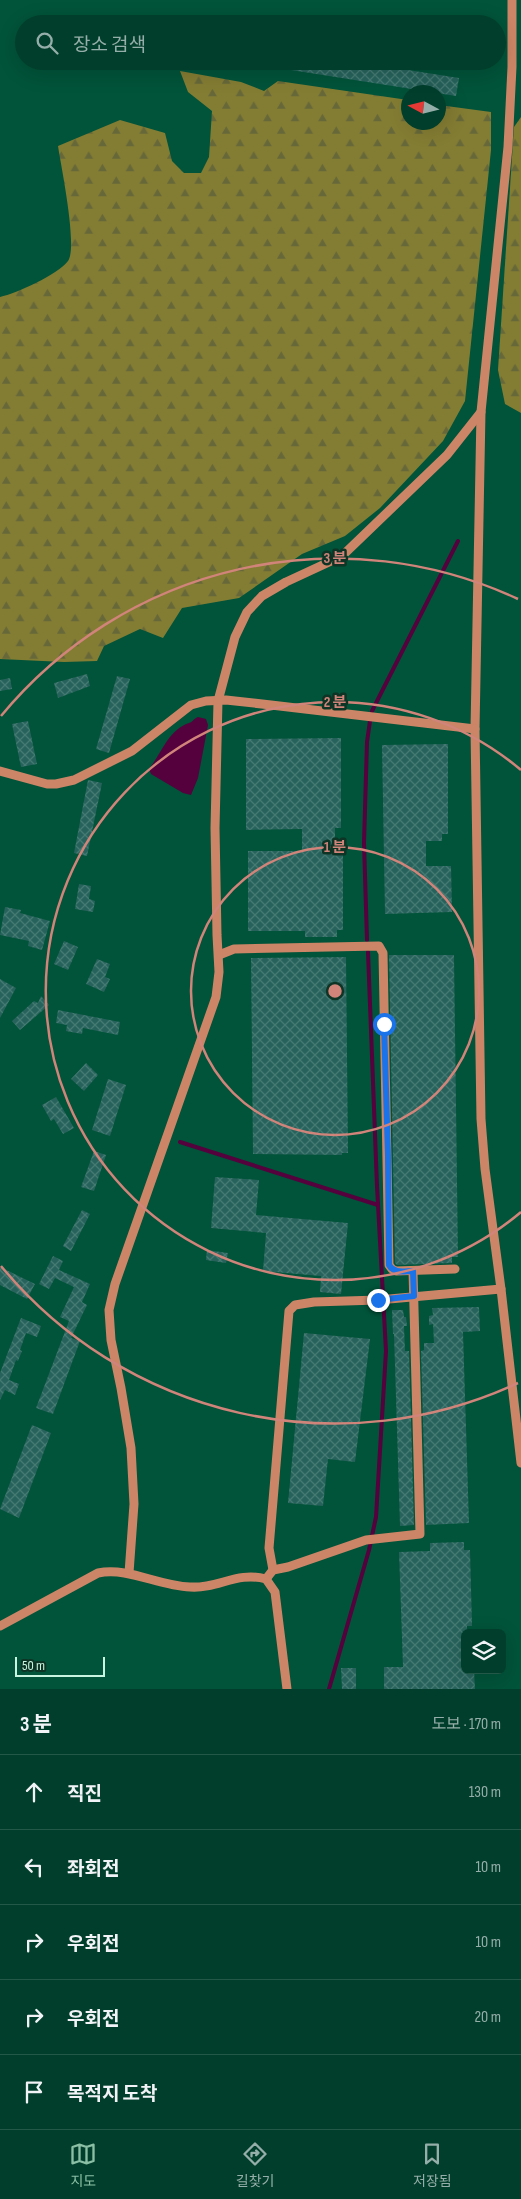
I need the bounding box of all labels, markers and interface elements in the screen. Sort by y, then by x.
search box [15,15,506,70]
icon: search [33,29,61,57]
text: 장소 검색 [73,34,146,57]
north arrow [401,85,446,130]
text: 3 분 [324,549,347,568]
text: 2 분 [324,693,347,712]
text: 1 분 [324,838,346,857]
centre of rings [326,982,344,1000]
route start [373,1013,396,1036]
route end [367,1289,390,1312]
map controls [461,1629,506,1674]
button: layers [461,1629,506,1674]
scale bar [15,1654,105,1677]
text: 50 m [22,1657,45,1674]
text: 3 분 [20,1712,52,1737]
text: 도보 · 170 m [431,1715,501,1734]
icon: ahead [20,1778,48,1806]
text: 직진 [67,1783,102,1806]
text: 130 m [469,1783,501,1802]
icon: left [20,1853,48,1881]
text: 좌회전 [67,1858,119,1881]
text: 10 m [475,1858,501,1877]
icon: right [20,1928,48,1956]
text: 우회전 [67,1933,119,1956]
text: 10 m [475,1933,501,1952]
icon: right [20,2003,48,2031]
text: 우회전 [67,2008,119,2031]
text: 20 m [474,2008,501,2027]
icon: arrive [20,2078,48,2106]
text: 목적지 도착 [67,2083,157,2106]
tab: 지도 [69,2140,97,2190]
tab: 길찾기 [236,2140,274,2190]
tab: 저장됨 [413,2140,452,2190]

